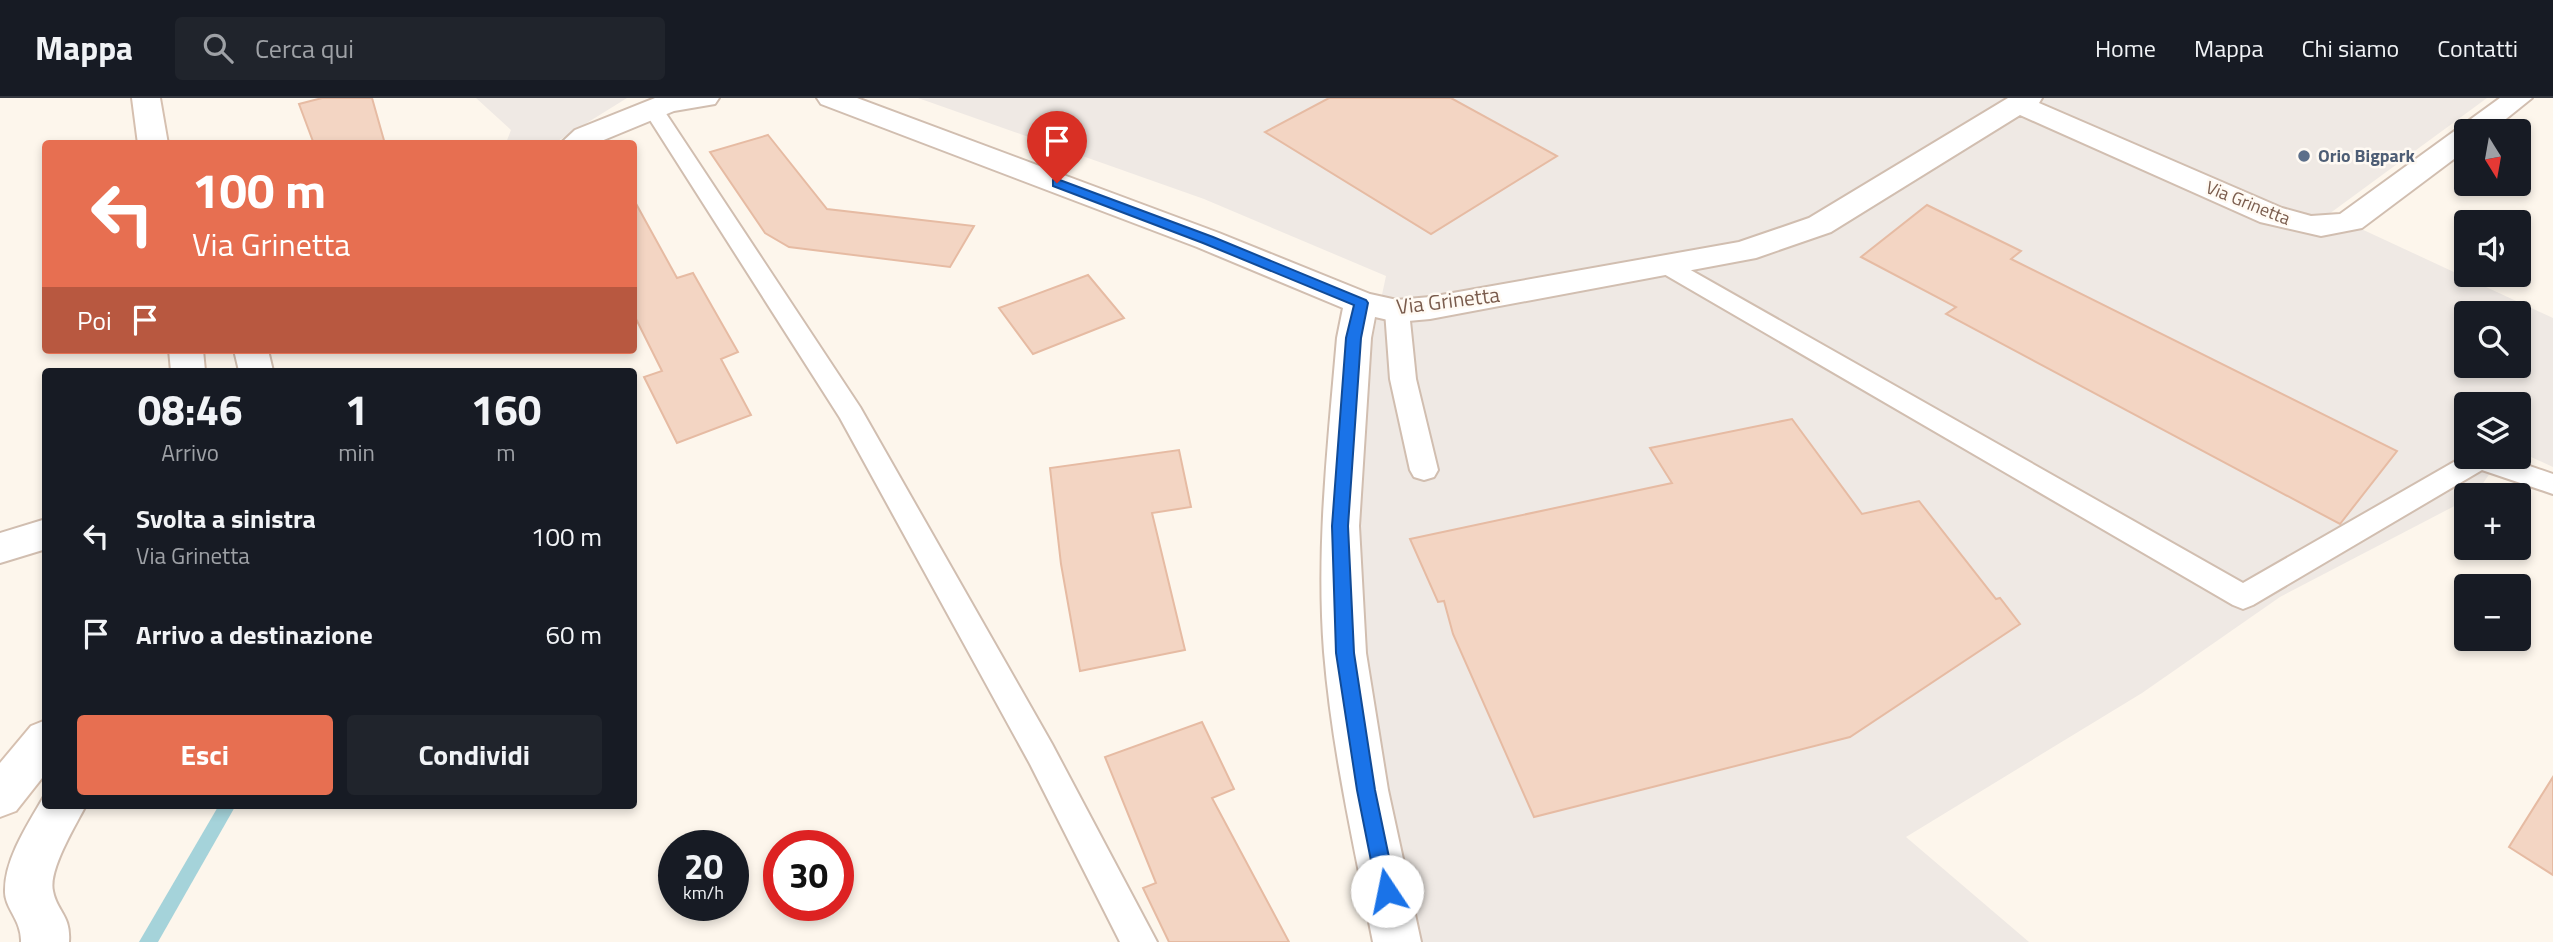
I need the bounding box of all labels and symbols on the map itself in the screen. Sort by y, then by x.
pin [1027,111,1087,183]
north arrow [2454,119,2530,196]
place label: Orio Bigpark [2318,142,2416,169]
marker: Orio Bigpark [2296,148,2312,164]
street label: Via Grinetta [2202,173,2295,232]
street label: Via Grinetta [1394,278,1502,322]
speed limit sign: 30 [763,830,854,921]
position arrow [1350,854,1424,928]

